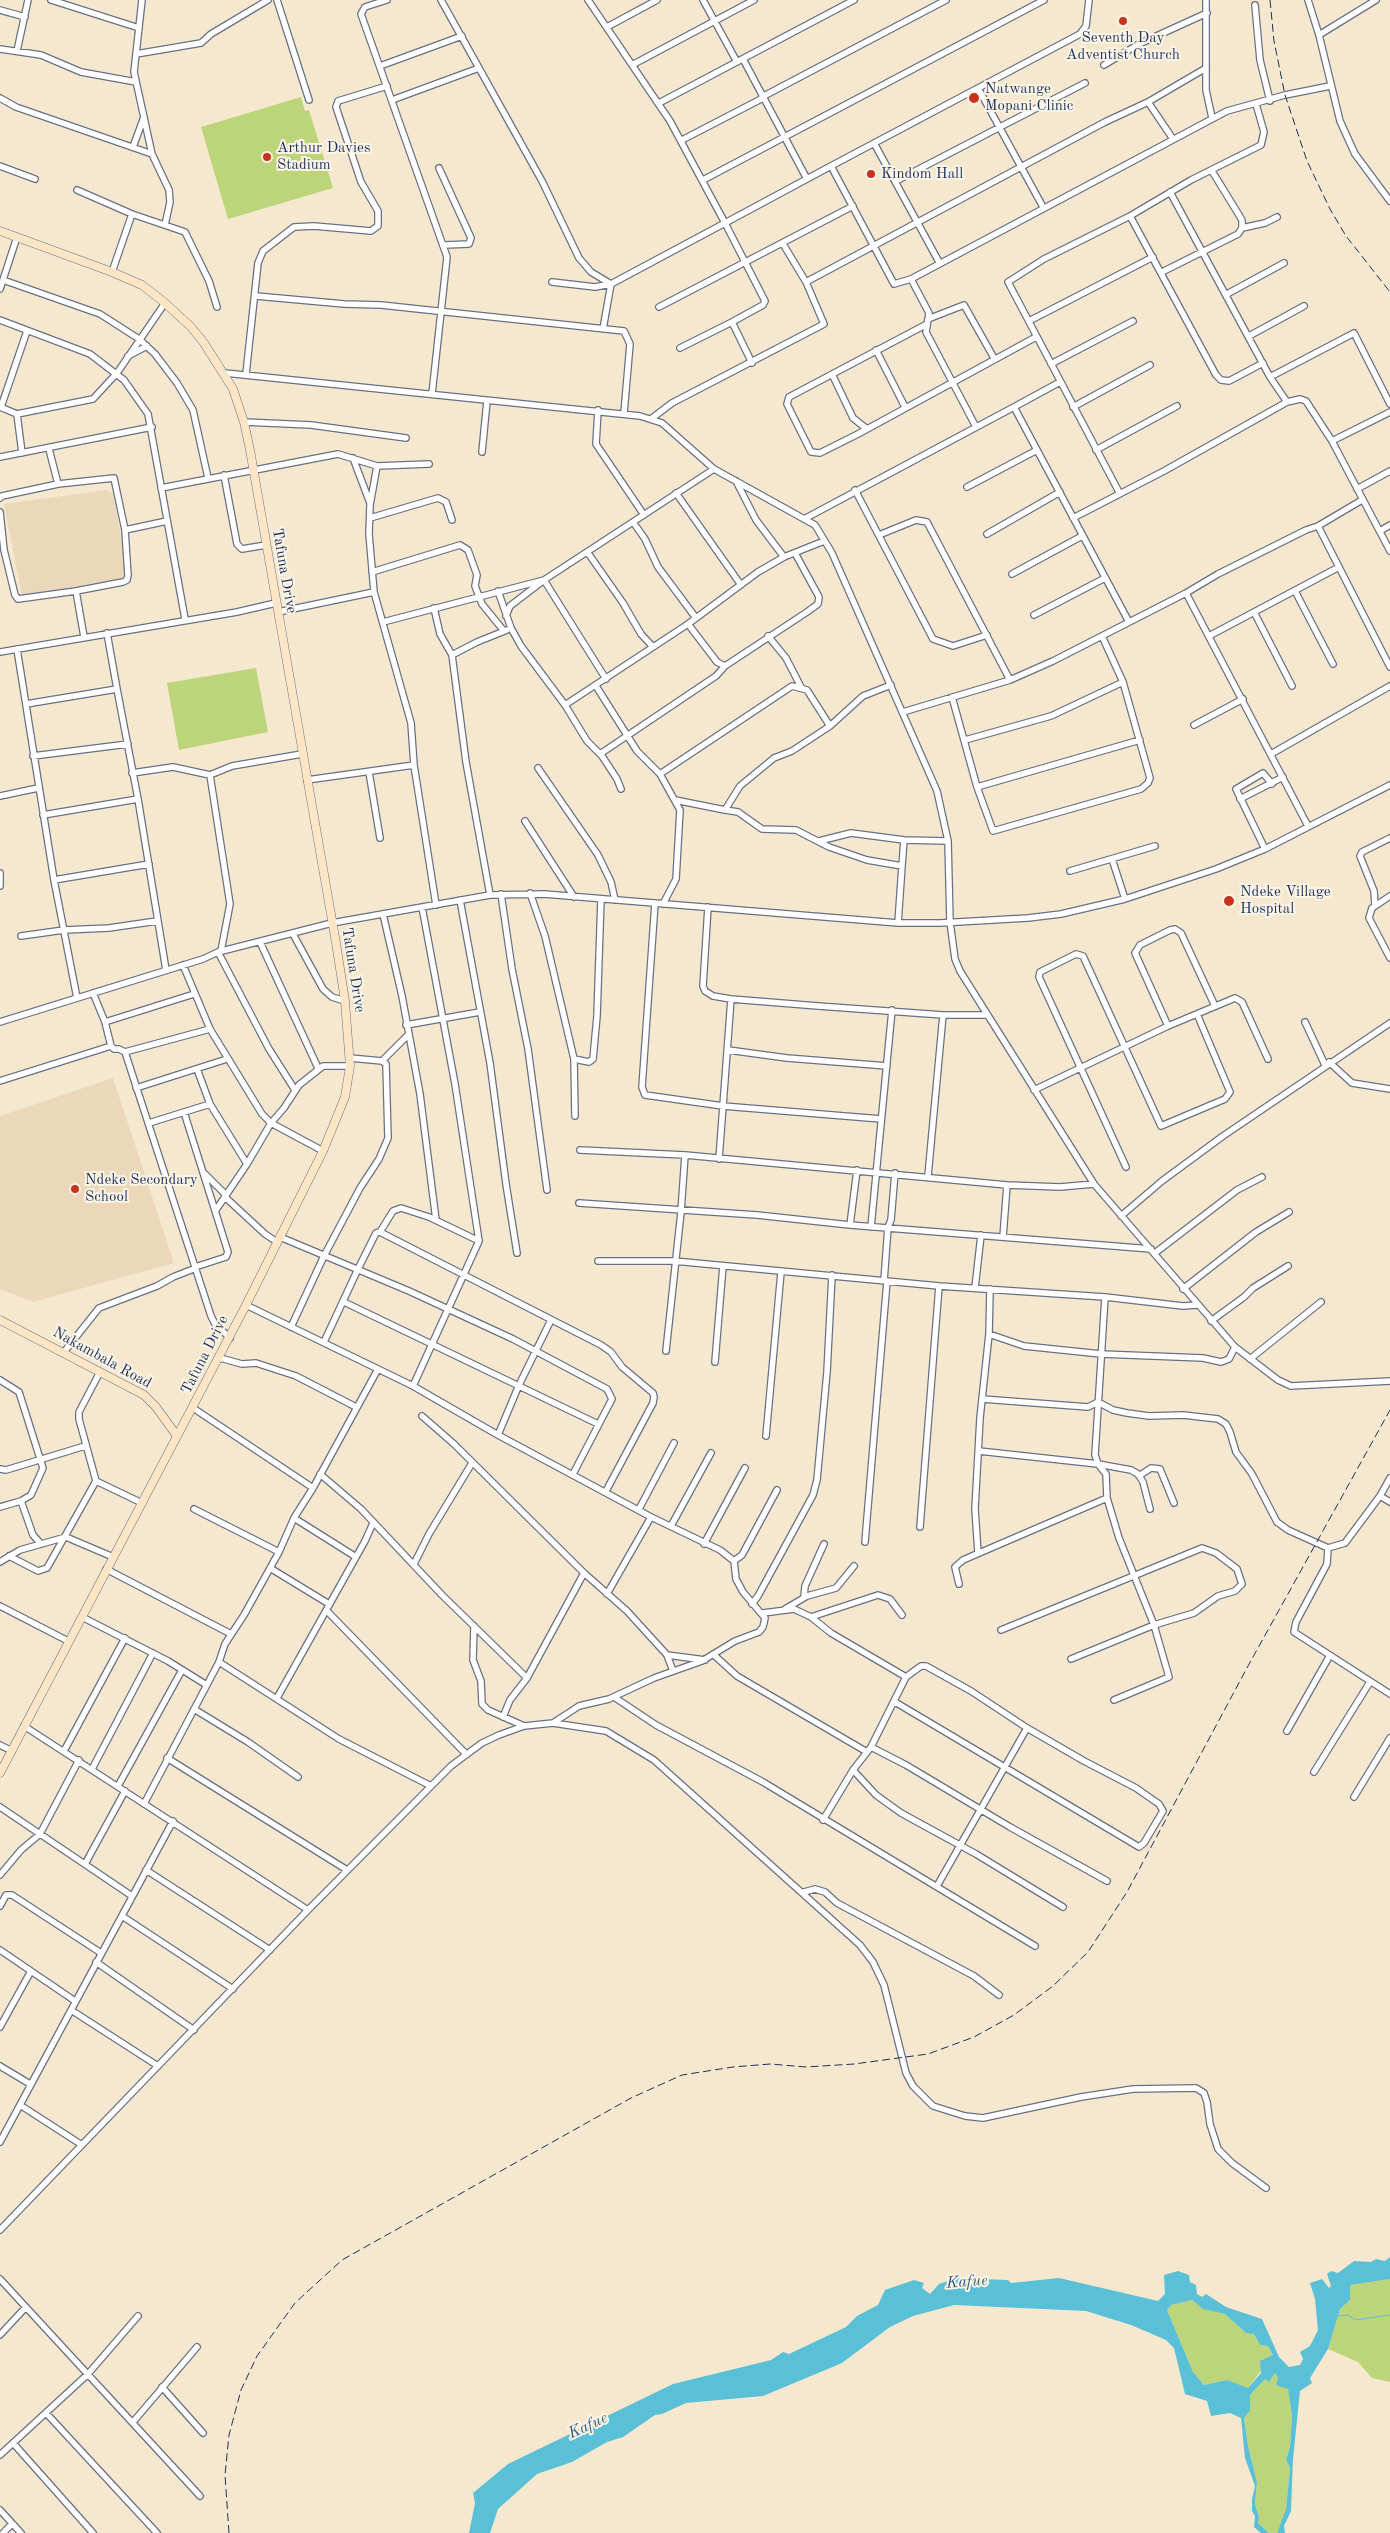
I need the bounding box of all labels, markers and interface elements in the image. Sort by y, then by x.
marker: Seventh Day Adventist Church [1117,15,1129,27]
place label: Seventh Day Adventist Church [1066,29,1180,64]
place label: Natwange Mopani Clinic [985,80,1073,115]
marker: Natwange Mopani Clinic [967,91,981,105]
place label: Arthur Davies Stadium [277,139,370,174]
marker: Arthur Davies Stadium [261,151,273,163]
place label: Kindom Hall [881,165,963,183]
marker: Kindom Hall [865,168,877,180]
street label: Tafuna Drive [268,527,300,615]
place label: Ndeke Village Hospital [1240,883,1331,918]
marker: Ndeke Village Hospital [1222,894,1236,908]
street label: Tafuna Drive [337,926,369,1014]
place label: Ndeke Secondary School [85,1171,198,1206]
marker: Ndeke Secondary School [69,1183,81,1195]
street label: Tafuna Drive [177,1313,233,1397]
street label: Nakambala Road [49,1323,155,1393]
water label: Kafue [946,2271,988,2293]
water label: Kafue [565,2409,611,2443]

